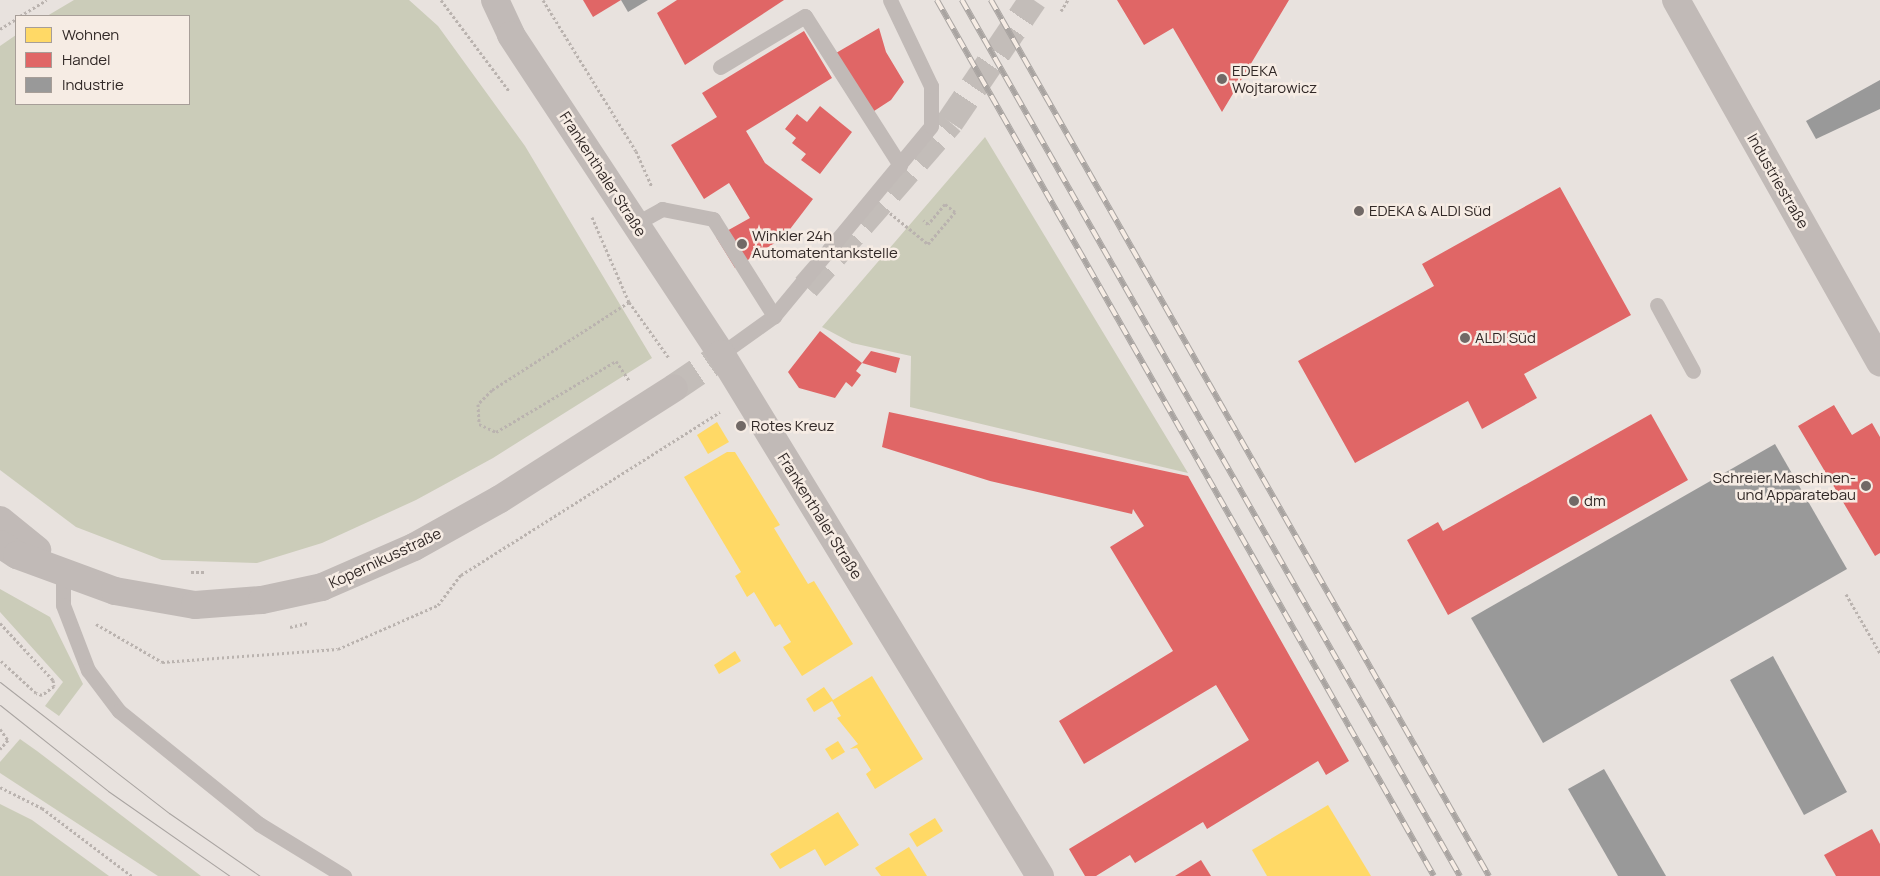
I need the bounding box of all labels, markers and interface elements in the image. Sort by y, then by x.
legend [15,15,190,105]
text: Wohnen [62,24,119,45]
text: Handel [62,49,111,70]
place label: EDEKA Wojtarowicz [1232,61,1317,96]
marker: EDEKA Wojtarowicz [1216,73,1228,85]
text: Industrie [62,74,124,95]
street label: Frankenthaler Straße [556,108,650,240]
street label: Industriestraße [1744,130,1812,232]
place label: EDEKA & ALDI Süd [1369,202,1491,220]
marker: EDEKA & ALDI Süd [1353,205,1365,217]
place label: Winkler 24h Automatentankstelle [752,226,898,261]
marker: Winkler 24h Automatentankstelle [736,238,748,250]
place label: ALDI Süd [1475,329,1536,347]
marker: ALDI Süd [1459,332,1471,344]
place label: Rotes Kreuz [751,417,834,435]
marker: Rotes Kreuz [735,420,747,432]
street label: Frankenthaler Straße [774,450,866,582]
place label: Schreier Maschinen- und Apparatebau [1713,468,1856,503]
marker: Schreier Maschinen- und Apparatebau [1860,480,1872,492]
place label: dm [1584,492,1606,510]
marker: dm [1568,495,1580,507]
street label: Kopernikusstraße [326,524,444,592]

